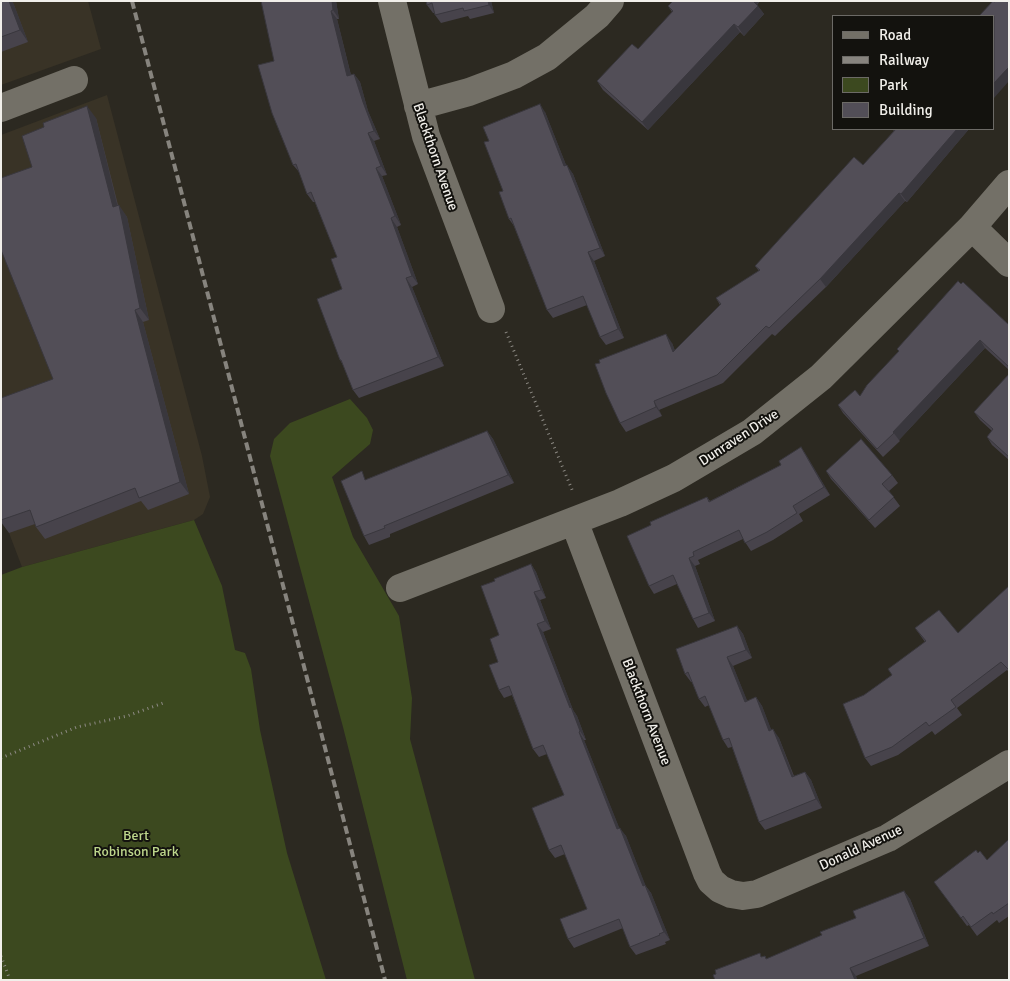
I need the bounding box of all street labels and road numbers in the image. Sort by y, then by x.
street label: Blackthorn Avenue [409,101,461,213]
street label: Dunraven Drive [696,406,782,470]
street label: Blackthorn Avenue [618,656,674,768]
street label: Donald Avenue [817,821,905,875]

